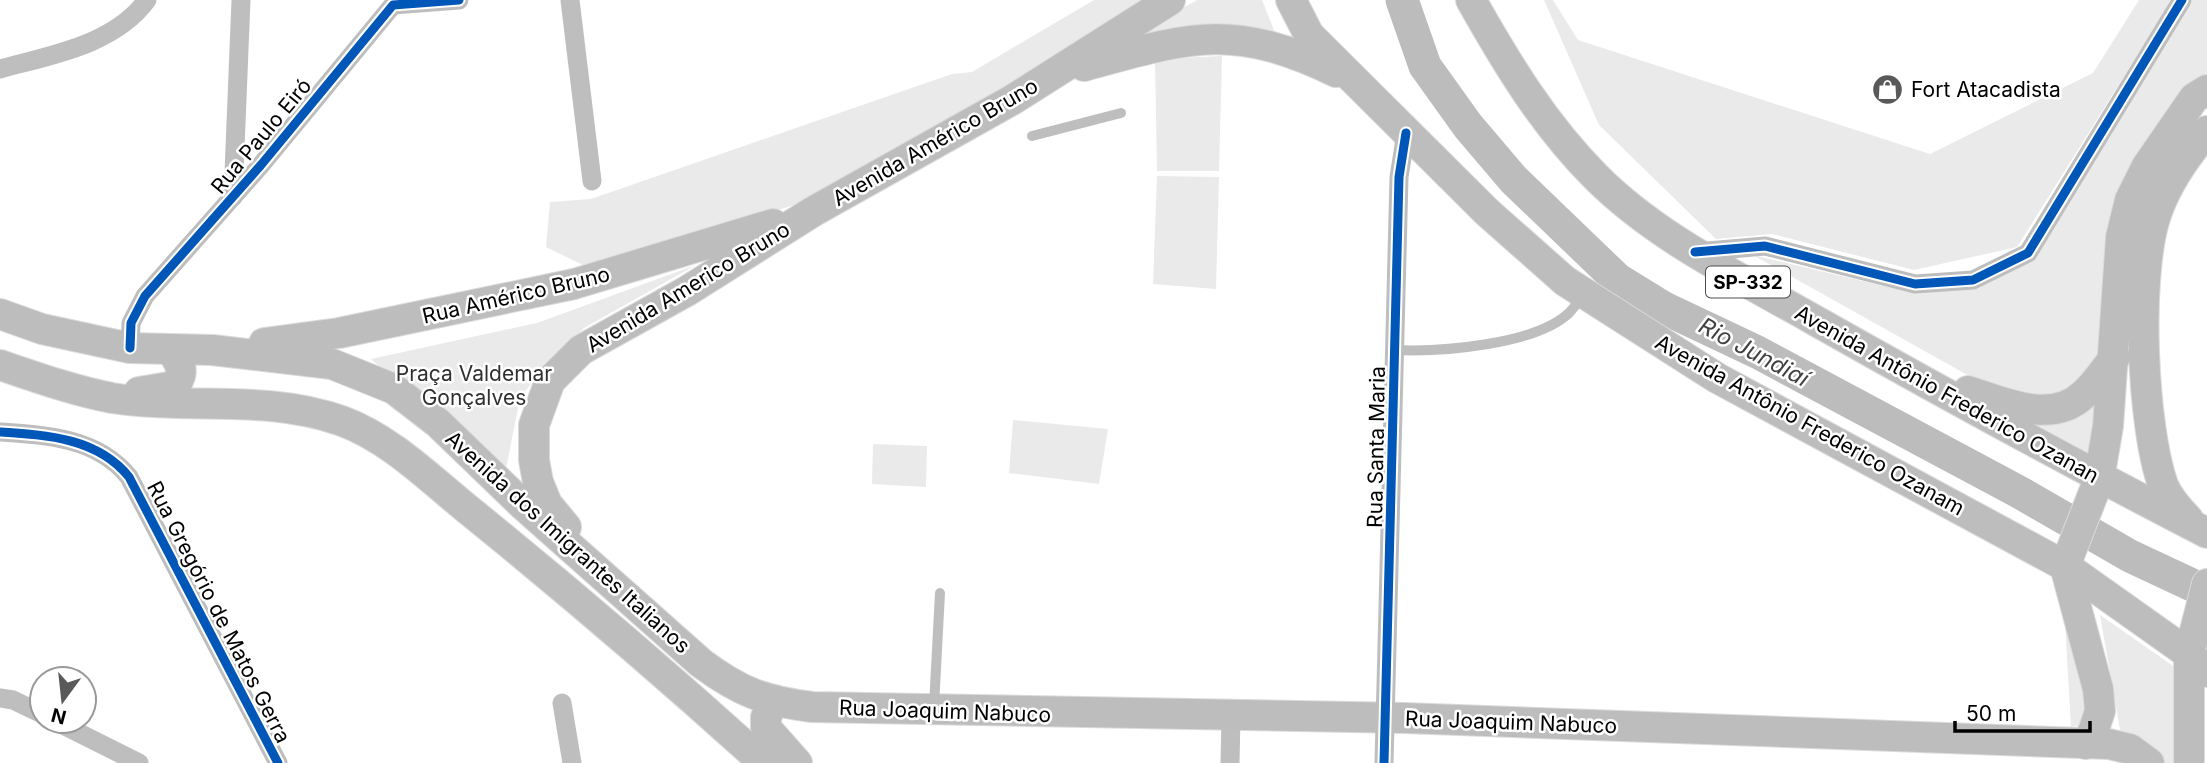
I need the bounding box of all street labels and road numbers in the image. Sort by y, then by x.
street label: Rua Paulo Eiró [206,73,316,199]
street label: Avenida Américo Bruno [828,73,1042,211]
street label: Avenida Americo Bruno [582,216,794,358]
street label: Rua Américo Bruno [420,261,612,329]
road number: SP-332 [1706,266,1790,298]
street label: Avenida Antônio Frederico Ozanan [1791,300,2103,488]
street label: Avenida Antônio Frederico Ozanam [1651,329,1969,521]
street label: Rua Santa Maria [1362,366,1390,528]
street label: Avenida dos Imigrantes Italianos [441,426,695,658]
street label: Rua Gregório de Matos Gerra [142,477,296,747]
street label: Rua Joaquim Nabuco [838,695,1052,727]
street label: Rua Joaquim Nabuco [1404,706,1618,738]

